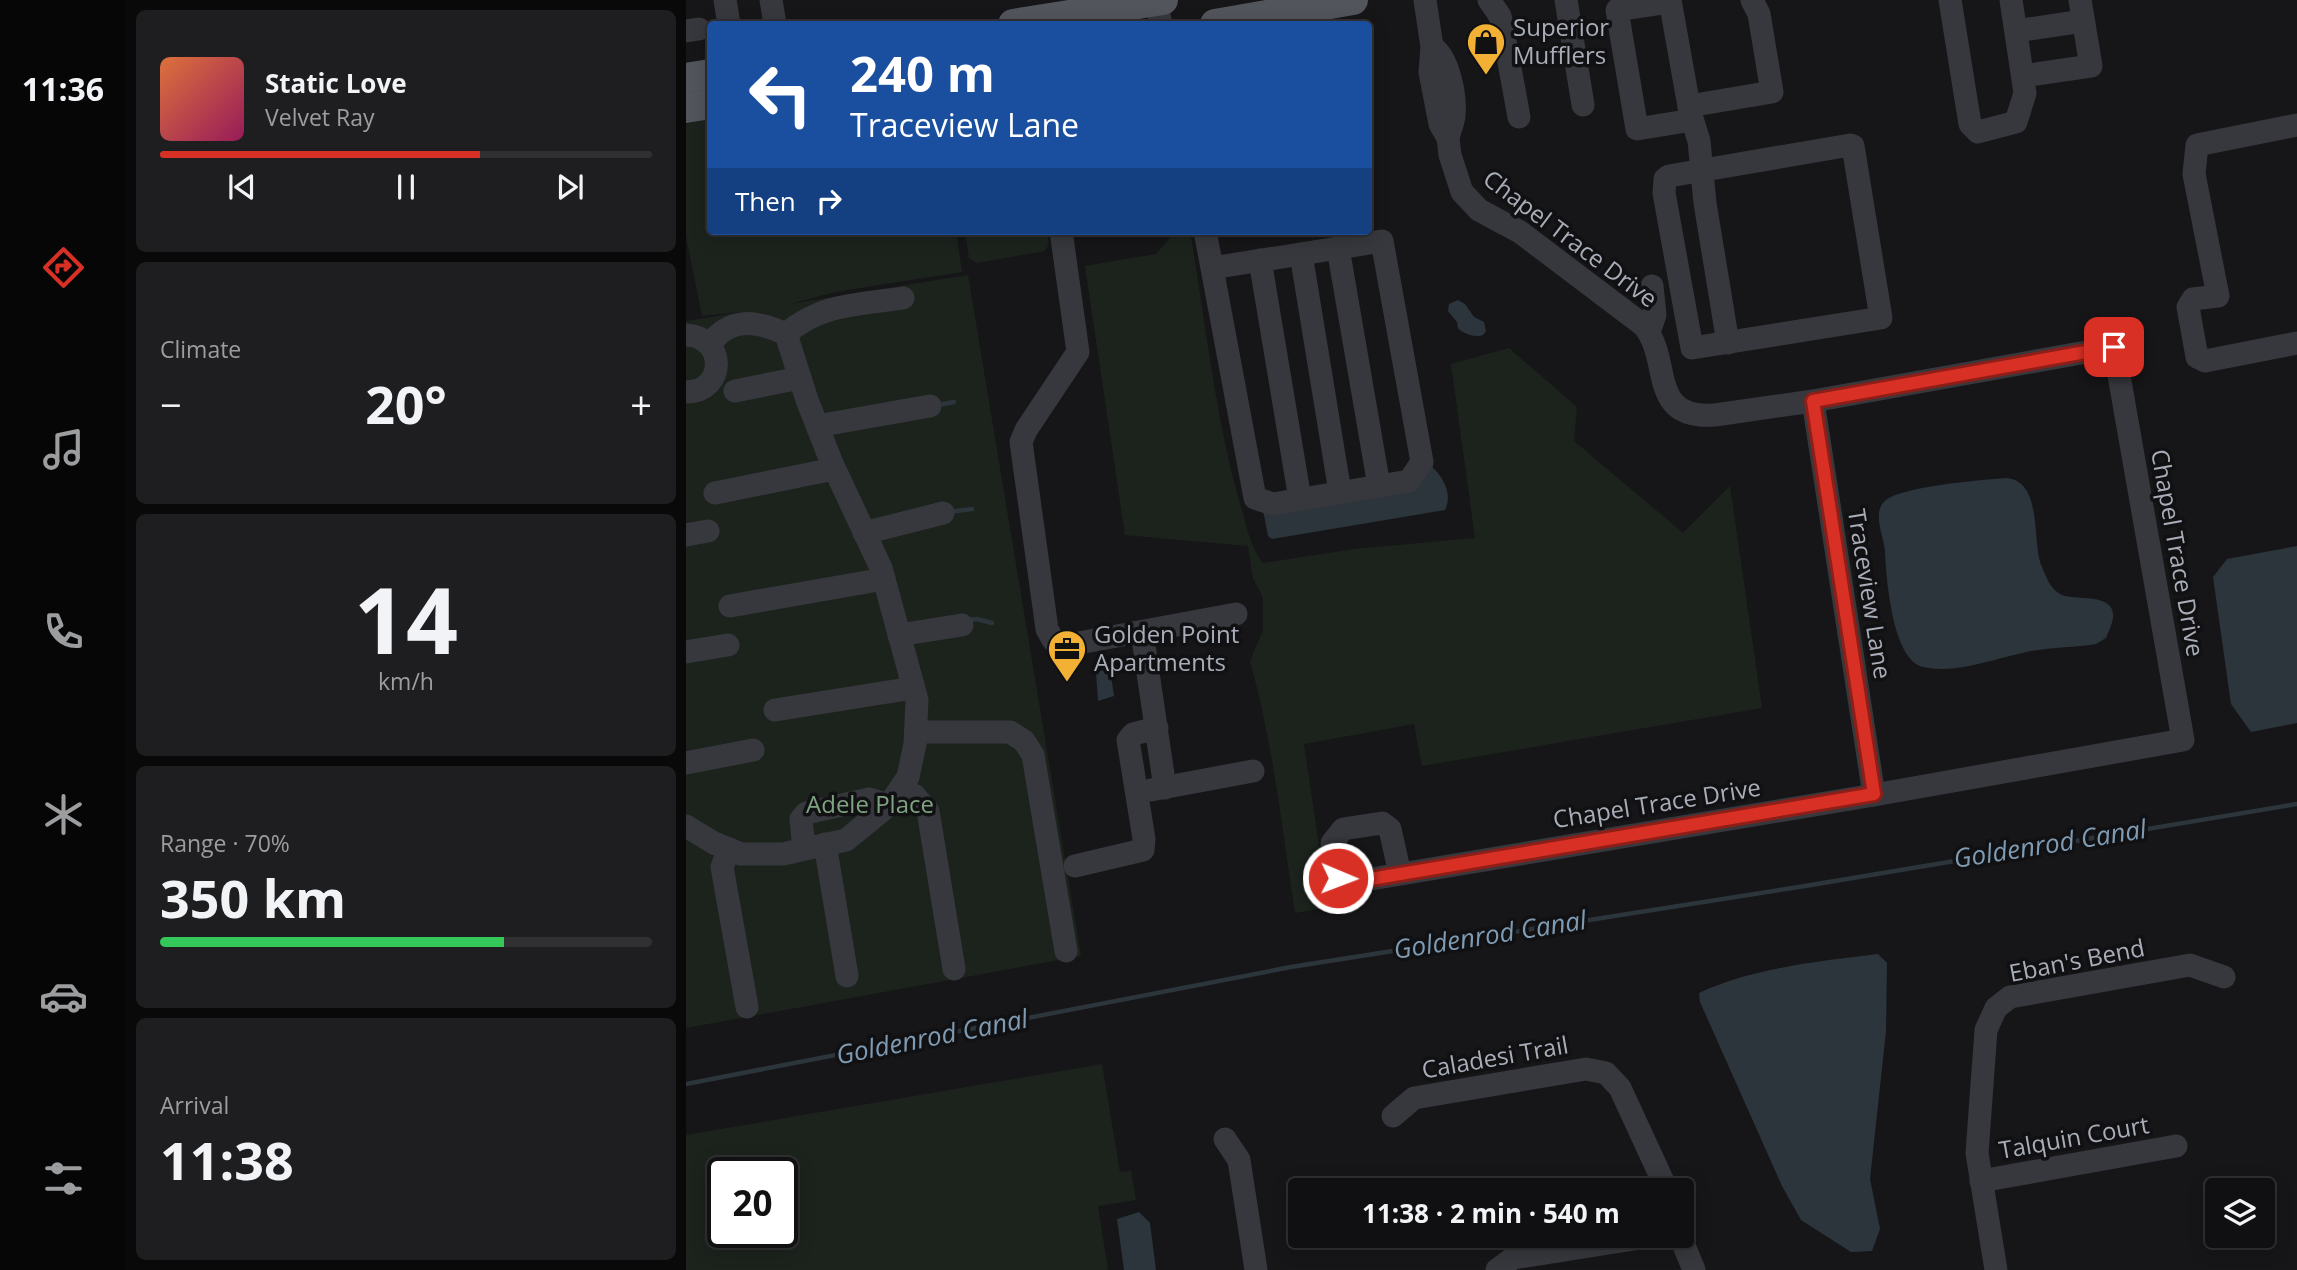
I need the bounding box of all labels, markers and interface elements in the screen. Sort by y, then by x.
place label: Superior Mufflers [1513,10,1609,71]
shop icon: Superior Mufflers [1465,21,1507,76]
text: 240 m [850,40,995,106]
icon: left [735,49,826,140]
text: Static Love [265,65,407,101]
text: 11:36 [22,67,104,110]
text: Velvet Ray [265,101,375,133]
text: Traceview Lane [850,103,1079,146]
street label: Chapel Trace Drive [1477,161,1665,314]
icon: previous [223,168,261,206]
icon: pause [387,168,425,206]
icon: next [551,168,589,206]
icon: right [810,182,848,220]
text: Then [735,183,796,219]
icon: directions [39,243,88,292]
pin [2084,317,2144,377]
icon: arrive [2095,328,2133,366]
text: Climate [160,333,241,365]
text: 20° [365,368,447,439]
text: − [160,378,182,430]
text: + [630,378,652,430]
icon: music [39,425,88,474]
street label: Chapel Trace Drive [2144,446,2213,659]
street label: Traceview Lane [1841,506,1900,681]
text: 14 [354,557,458,681]
icon: phone [39,607,88,656]
place label: Golden Point Apartments [1094,617,1239,678]
office icon: Golden Point Apartments [1046,628,1088,683]
text: km/h [378,665,434,697]
street label: Chapel Trace Drive [1551,770,1763,835]
park label: Adele Place [806,787,934,820]
icon: climate [39,790,88,839]
water label: Goldenrod Canal [1951,810,2150,876]
text: Range · 70% [160,827,290,859]
position arrow [1301,841,1375,915]
text: 350 km [160,862,346,933]
water label: Goldenrod Canal [1391,901,1590,967]
street label: Eban's Bend [2006,930,2147,989]
icon: car [39,972,88,1021]
water label: Goldenrod Canal [833,999,1032,1072]
street label: Caladesi Trail [1419,1027,1571,1086]
text: Arrival [160,1089,229,1121]
street label: Talquin Court [1996,1107,2151,1166]
text: 11:38 [160,1124,294,1195]
icon: filters [39,1154,88,1203]
speed limit sign: 20 [707,1157,798,1248]
map controls [2205,1178,2275,1248]
button: layers [2205,1178,2275,1248]
text: 11:38 · 2 min · 540 m [1362,1195,1620,1231]

